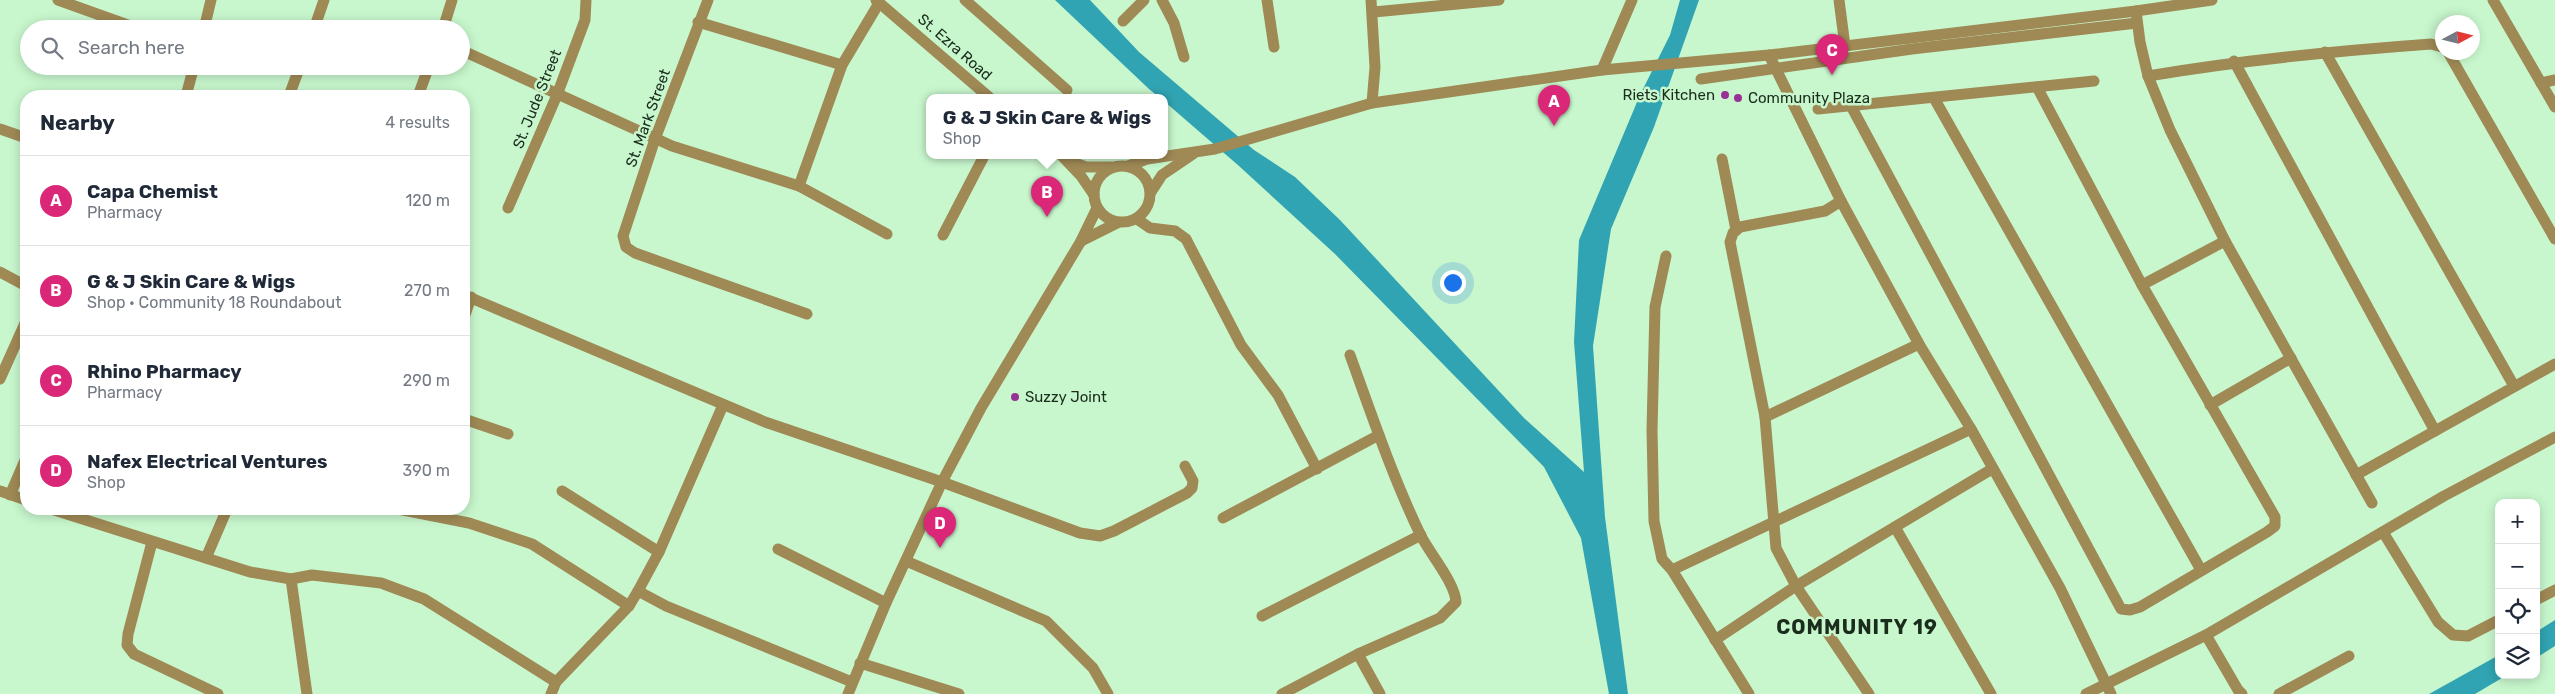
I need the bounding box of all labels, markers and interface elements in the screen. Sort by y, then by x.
street label: St. Ezra Road [914,10,996,84]
north arrow [2435,15,2480,60]
search box [20,20,470,75]
icon: search [38,34,66,62]
pin: C [1816,34,1848,75]
text: Search here [78,36,185,59]
street label: St. Jude Street [509,47,565,151]
street label: St. Mark Street [622,66,674,170]
pin: A [1538,85,1570,126]
place label: Riets Kitchen [1623,86,1715,104]
marker: Riets Kitchen [1719,89,1731,101]
place label: Community Plaza [1748,89,1870,107]
marker: Community Plaza [1732,92,1744,104]
popup [926,94,1168,159]
text: G & J Skin Care & Wigs [943,106,1151,129]
text: Nearby [40,110,115,135]
text: 4 results [385,113,450,132]
text: Shop [943,129,981,148]
pin: B [1031,176,1063,217]
text: Capa Chemist [87,180,218,203]
text: A [50,191,62,210]
text: 120 m [405,191,450,210]
text: Pharmacy [87,203,162,222]
text: G & J Skin Care & Wigs [87,270,295,293]
your location [1440,270,1466,296]
text: B [50,281,62,300]
text: 270 m [404,281,450,300]
text: Shop · Community 18 Roundabout [87,293,341,312]
text: Rhino Pharmacy [87,360,242,383]
text: C [50,371,62,390]
text: 290 m [403,371,450,390]
text: Pharmacy [87,383,162,402]
place label: Suzzy Joint [1025,388,1107,406]
marker: Suzzy Joint [1009,391,1021,403]
text: Nafex Electrical Ventures [87,450,328,473]
text: D [50,461,62,480]
text: 390 m [403,461,450,480]
text: Shop [87,473,125,492]
map controls [2495,499,2540,679]
button: + [2495,499,2540,544]
pin: D [924,507,956,548]
button: − [2495,544,2540,589]
button: locate [2495,589,2540,634]
district label: COMMUNITY 19 [1776,615,1938,639]
button: layers [2495,634,2540,679]

